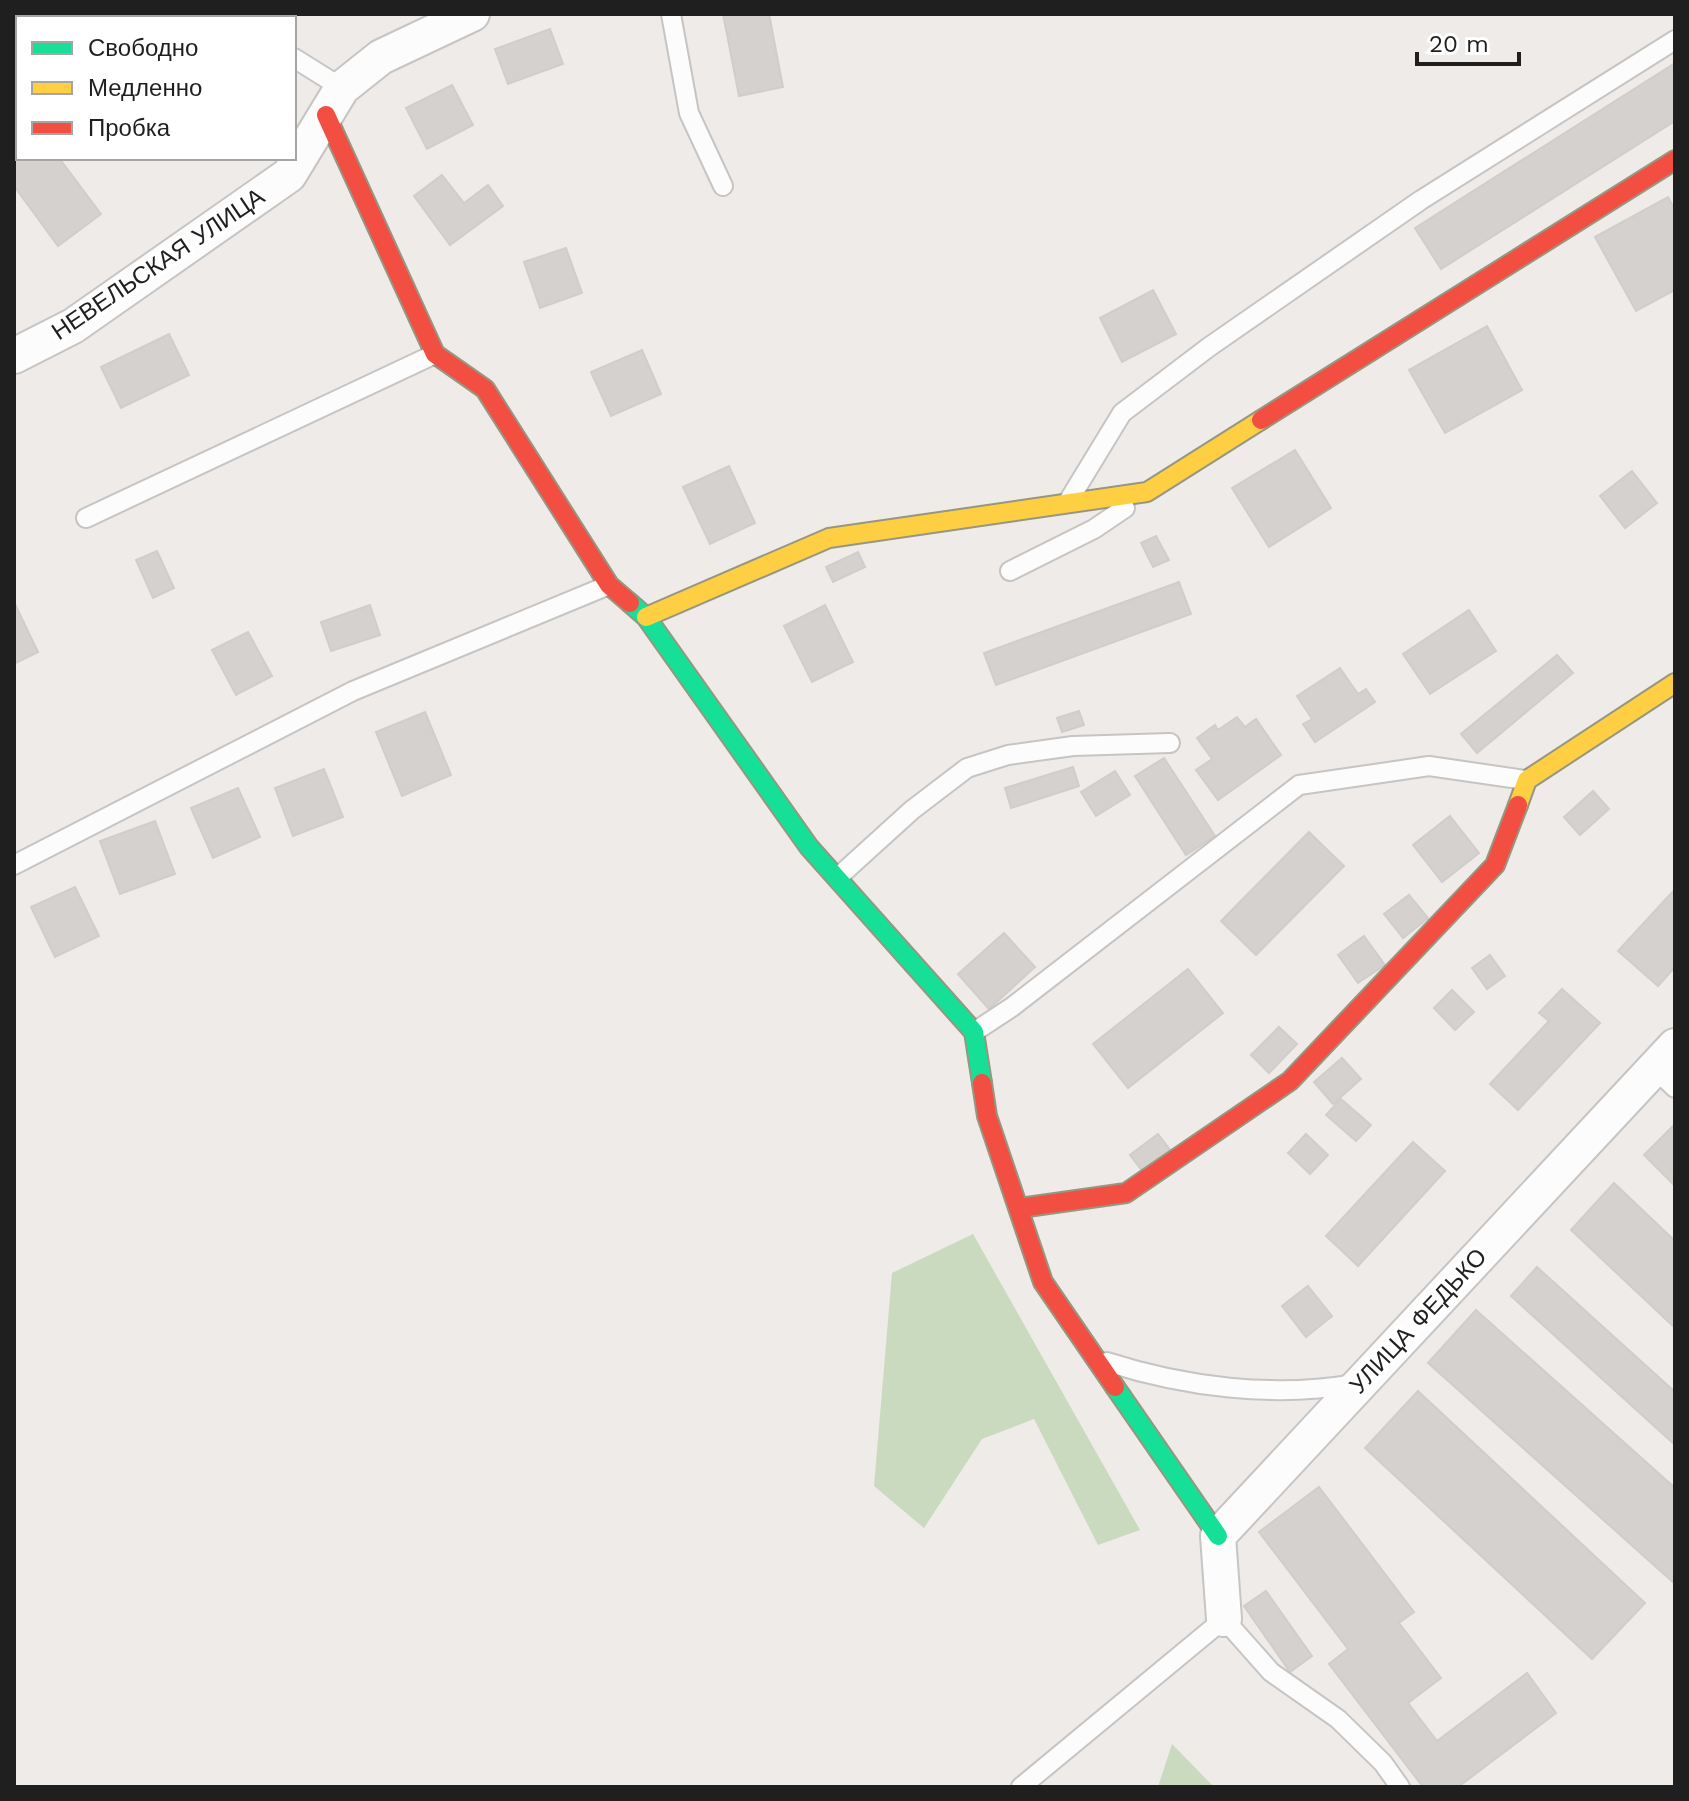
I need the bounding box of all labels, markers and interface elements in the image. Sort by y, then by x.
legend [16,16,296,160]
scale bar [1417,16,1519,66]
text: 20 m [1429,30,1489,58]
text: Свободно [88,34,198,62]
text: Медленно [88,74,202,102]
text: Пробка [88,114,171,142]
street label: НЕВЕЛЬСКАЯ УЛИЦА [46,182,270,346]
street label: УЛИЦА ФЕДЬКО [1344,1243,1492,1399]

